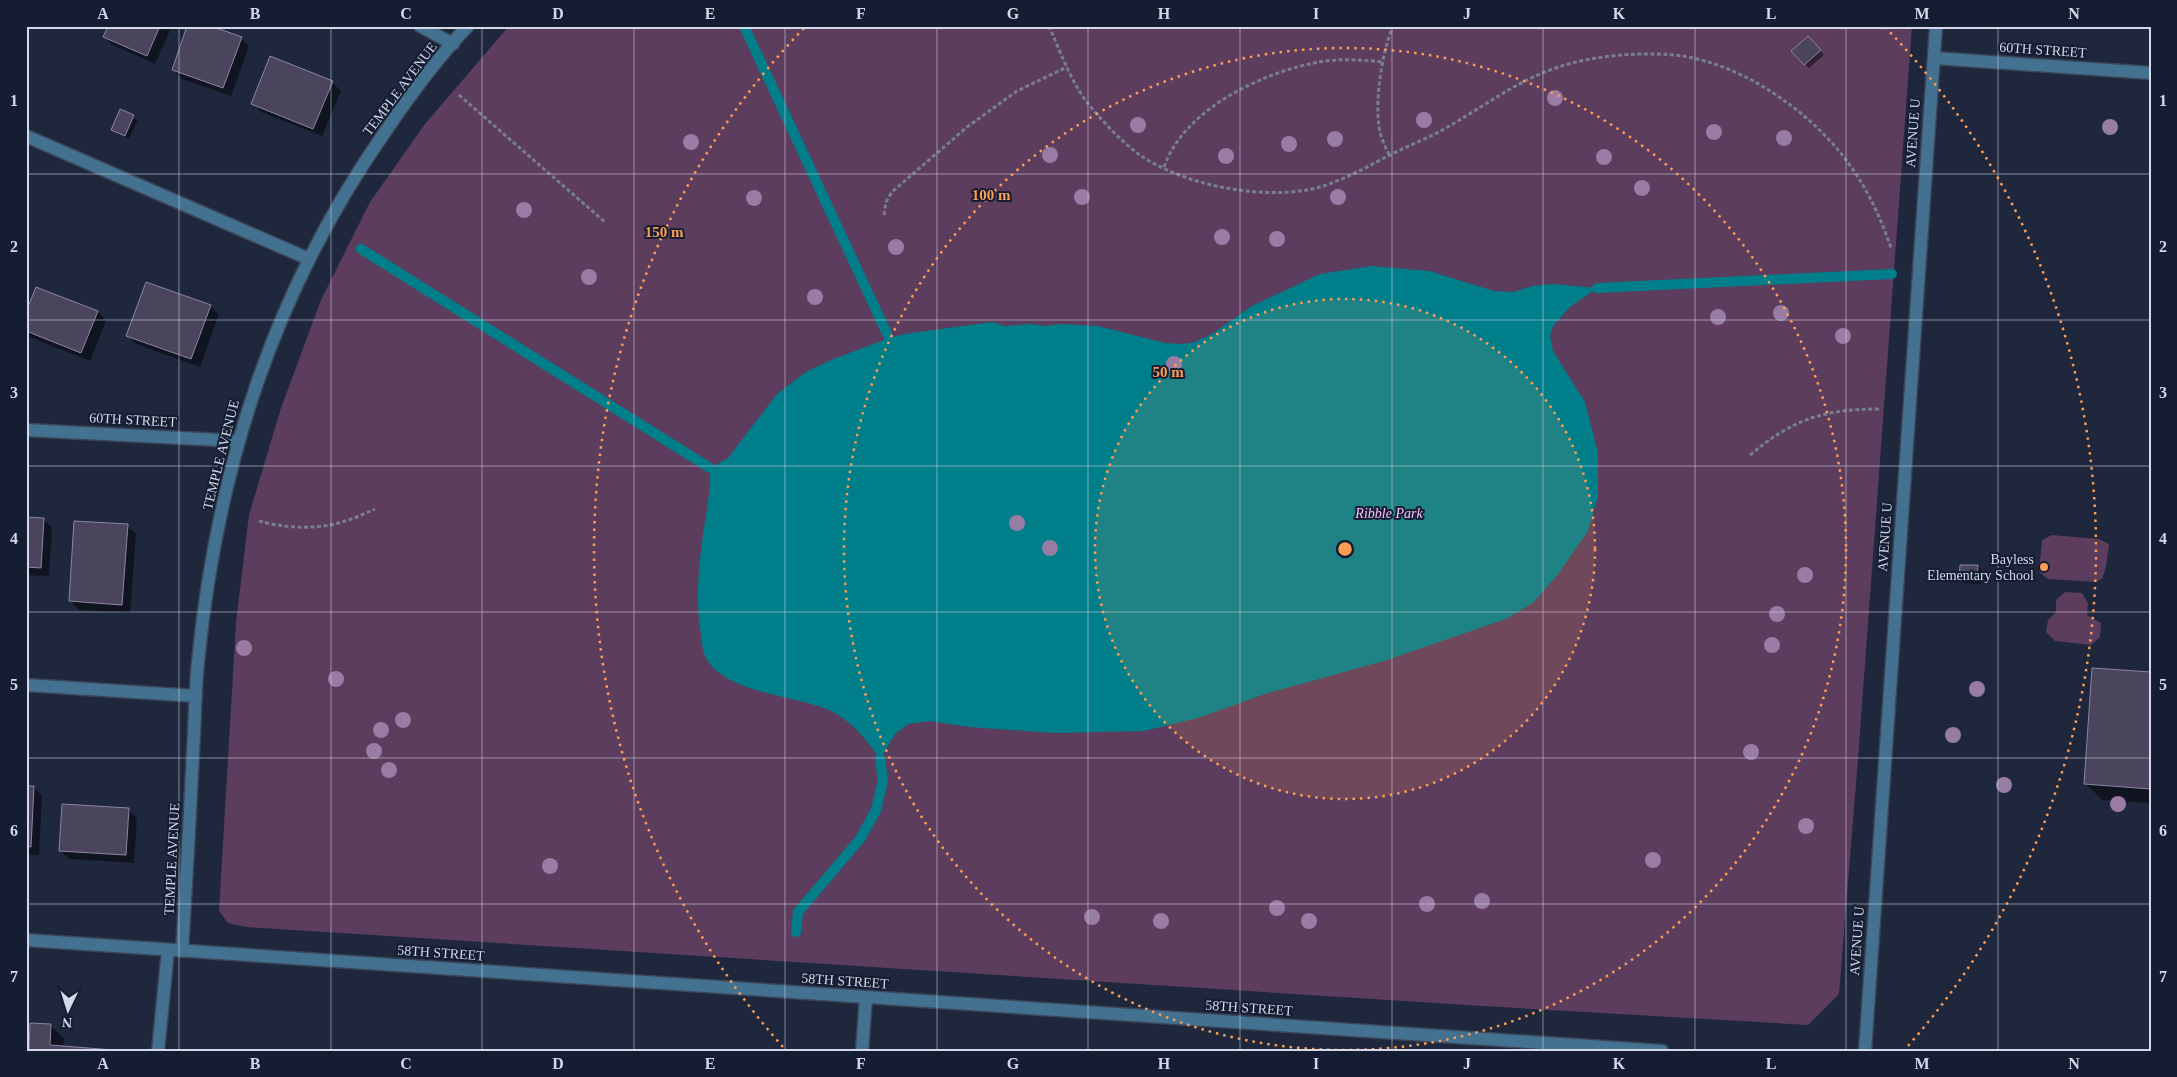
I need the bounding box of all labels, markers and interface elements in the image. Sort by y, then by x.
text: A [97,5,109,22]
text: B [250,5,261,22]
text: C [400,5,412,22]
text: D [552,5,564,22]
text: E [705,5,715,22]
text: F [856,5,866,22]
text: G [1007,5,1020,22]
text: H [1158,5,1171,22]
text: I [1313,5,1319,22]
text: J [1463,5,1471,22]
text: K [1613,5,1626,22]
text: L [1766,5,1776,22]
text: M [1914,5,1930,22]
text: N [2068,5,2080,22]
street label: TEMPLE AVENUE [360,39,440,139]
street label: 60TH STREET [1999,39,2088,61]
text: 1 [10,92,18,109]
text: 1 [2159,92,2167,109]
street label: AVENUE U [1903,98,1923,168]
text: 100 m [972,187,1011,203]
text: 150 m [645,224,684,240]
text: 2 [10,238,18,255]
text: 2 [2159,238,2167,255]
text: 50 m [1152,364,1184,380]
text: 3 [10,384,18,401]
text: 3 [2159,384,2167,401]
street label: TEMPLE AVENUE [200,398,242,512]
street label: 60TH STREET [89,410,178,430]
street label: AVENUE U [1875,502,1895,572]
park label: Ribble Park [1354,506,1423,521]
text: 4 [10,530,18,547]
text: 4 [2159,530,2167,547]
centre of rings [1336,540,1354,558]
place label: Bayless Elementary School [1927,552,2034,583]
marker: Bayless Elementary School [2038,561,2050,573]
text: 5 [10,676,18,693]
text: 5 [2159,676,2167,693]
street label: TEMPLE AVENUE [162,802,182,916]
text: 6 [10,822,18,839]
text: 6 [2159,822,2167,839]
street label: AVENUE U [1847,906,1867,976]
street label: 58TH STREET [397,942,486,964]
text: 7 [10,968,18,985]
text: 7 [2159,968,2167,985]
street label: 58TH STREET [801,970,890,992]
north arrow [42,984,92,1034]
street label: 58TH STREET [1205,997,1294,1019]
text: N [62,1015,73,1030]
text: A [97,1055,109,1072]
text: B [250,1055,261,1072]
text: C [400,1055,412,1072]
text: D [552,1055,564,1072]
text: E [705,1055,715,1072]
text: F [856,1055,866,1072]
text: G [1007,1055,1020,1072]
text: H [1158,1055,1171,1072]
text: I [1313,1055,1319,1072]
text: J [1463,1055,1471,1072]
text: K [1613,1055,1626,1072]
text: L [1766,1055,1776,1072]
text: M [1914,1055,1930,1072]
text: N [2068,1055,2080,1072]

